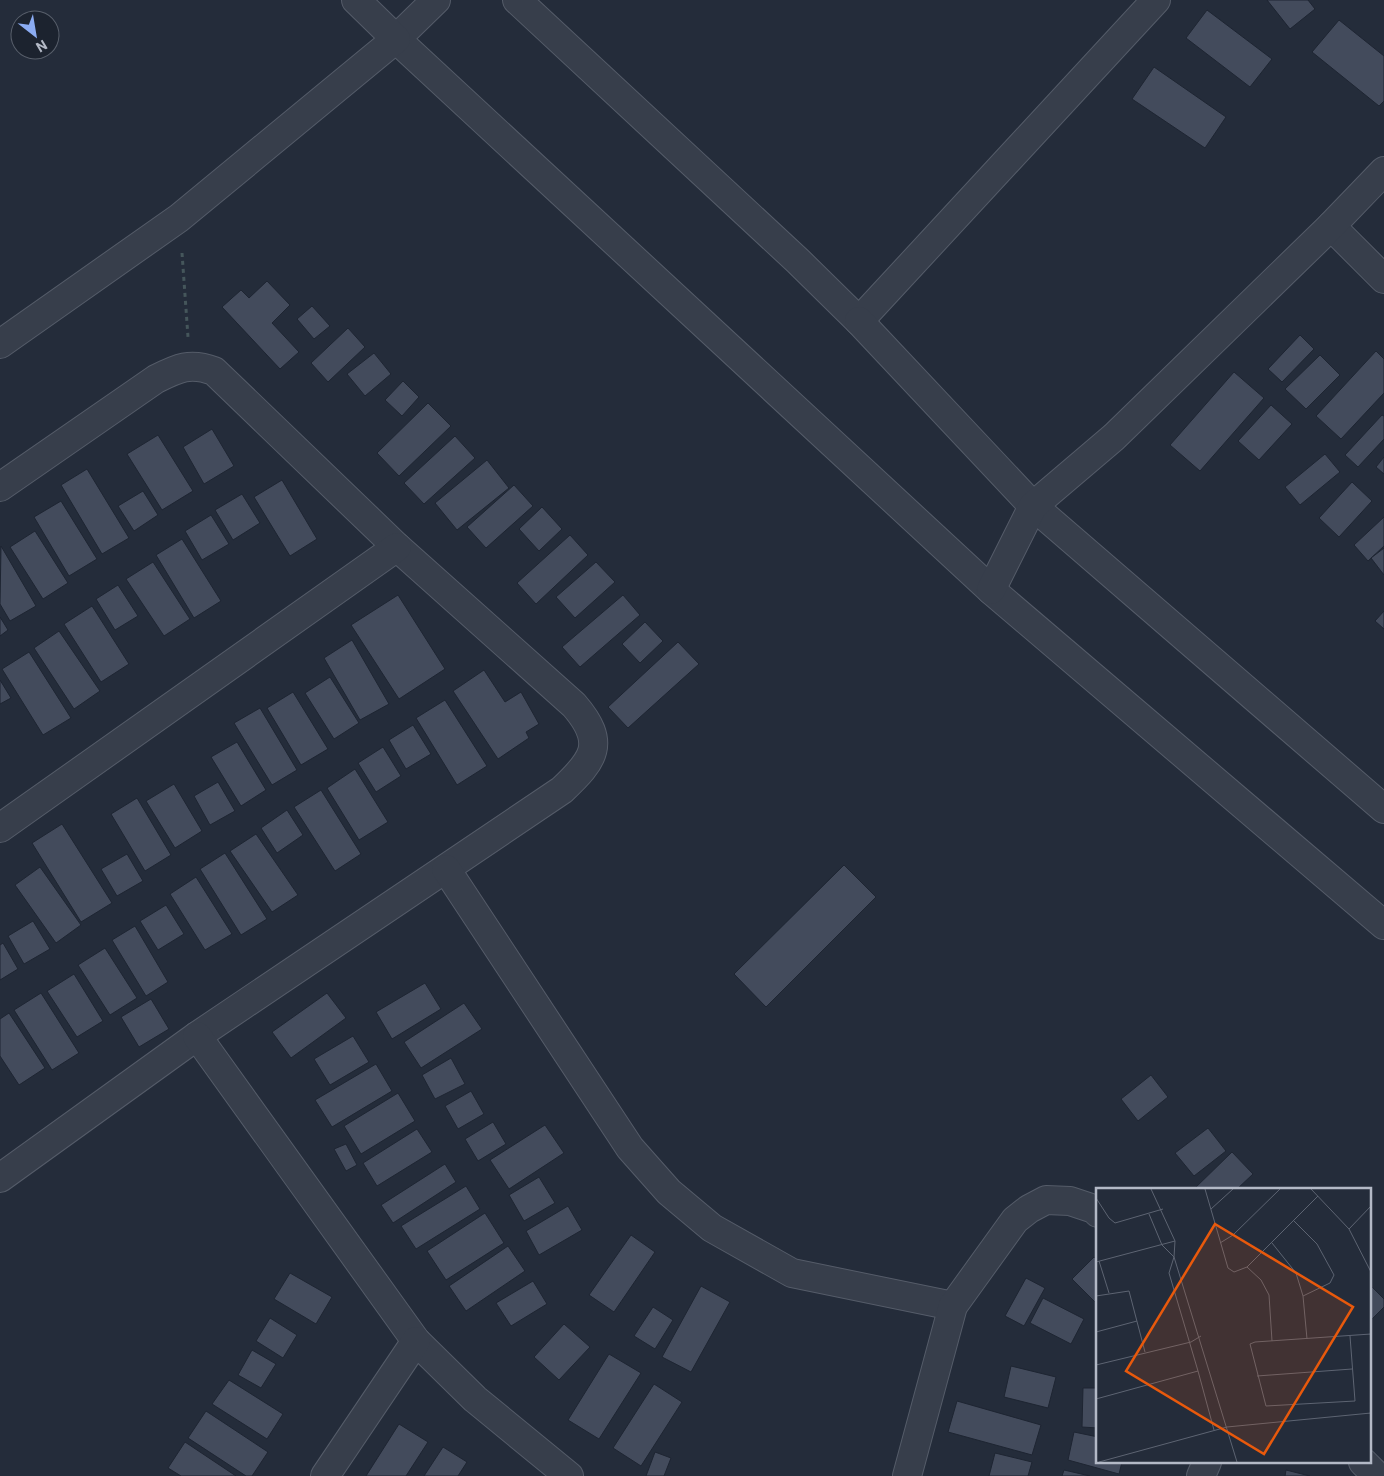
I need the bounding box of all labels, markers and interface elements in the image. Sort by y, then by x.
north arrow [10,10,60,60]
text: N [33,37,50,56]
inset map [1096,1188,1372,1464]

